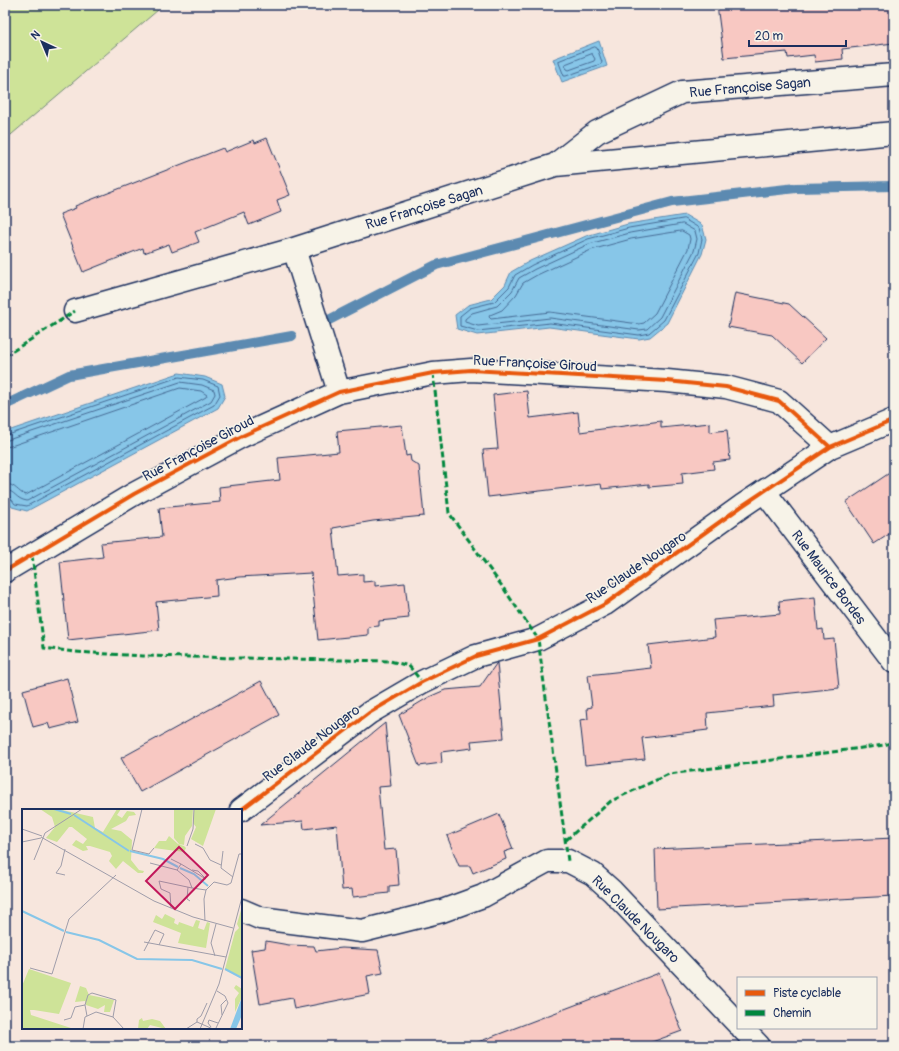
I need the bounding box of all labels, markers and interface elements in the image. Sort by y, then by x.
north arrow [22,22,62,62]
scale bar [749,22,846,48]
text: N [28,28,43,42]
text: 20 m [755,29,784,44]
street label: Rue Françoise Sagan [689,74,811,101]
street label: Rue Françoise Sagan [363,182,485,233]
street label: Rue Françoise Giroud [473,352,597,375]
street label: Rue Françoise Giroud [140,412,257,485]
street label: Rue Claude Nougaro [583,527,690,607]
street label: Rue Maurice Bordes [788,527,870,628]
street label: Rue Claude Nougaro [259,701,364,785]
inset map [22,809,242,1029]
street label: Rue Claude Nougaro [588,872,683,967]
legend [737,977,877,1029]
text: Piste cyclable [773,986,841,1001]
text: Chemin [773,1006,812,1021]

